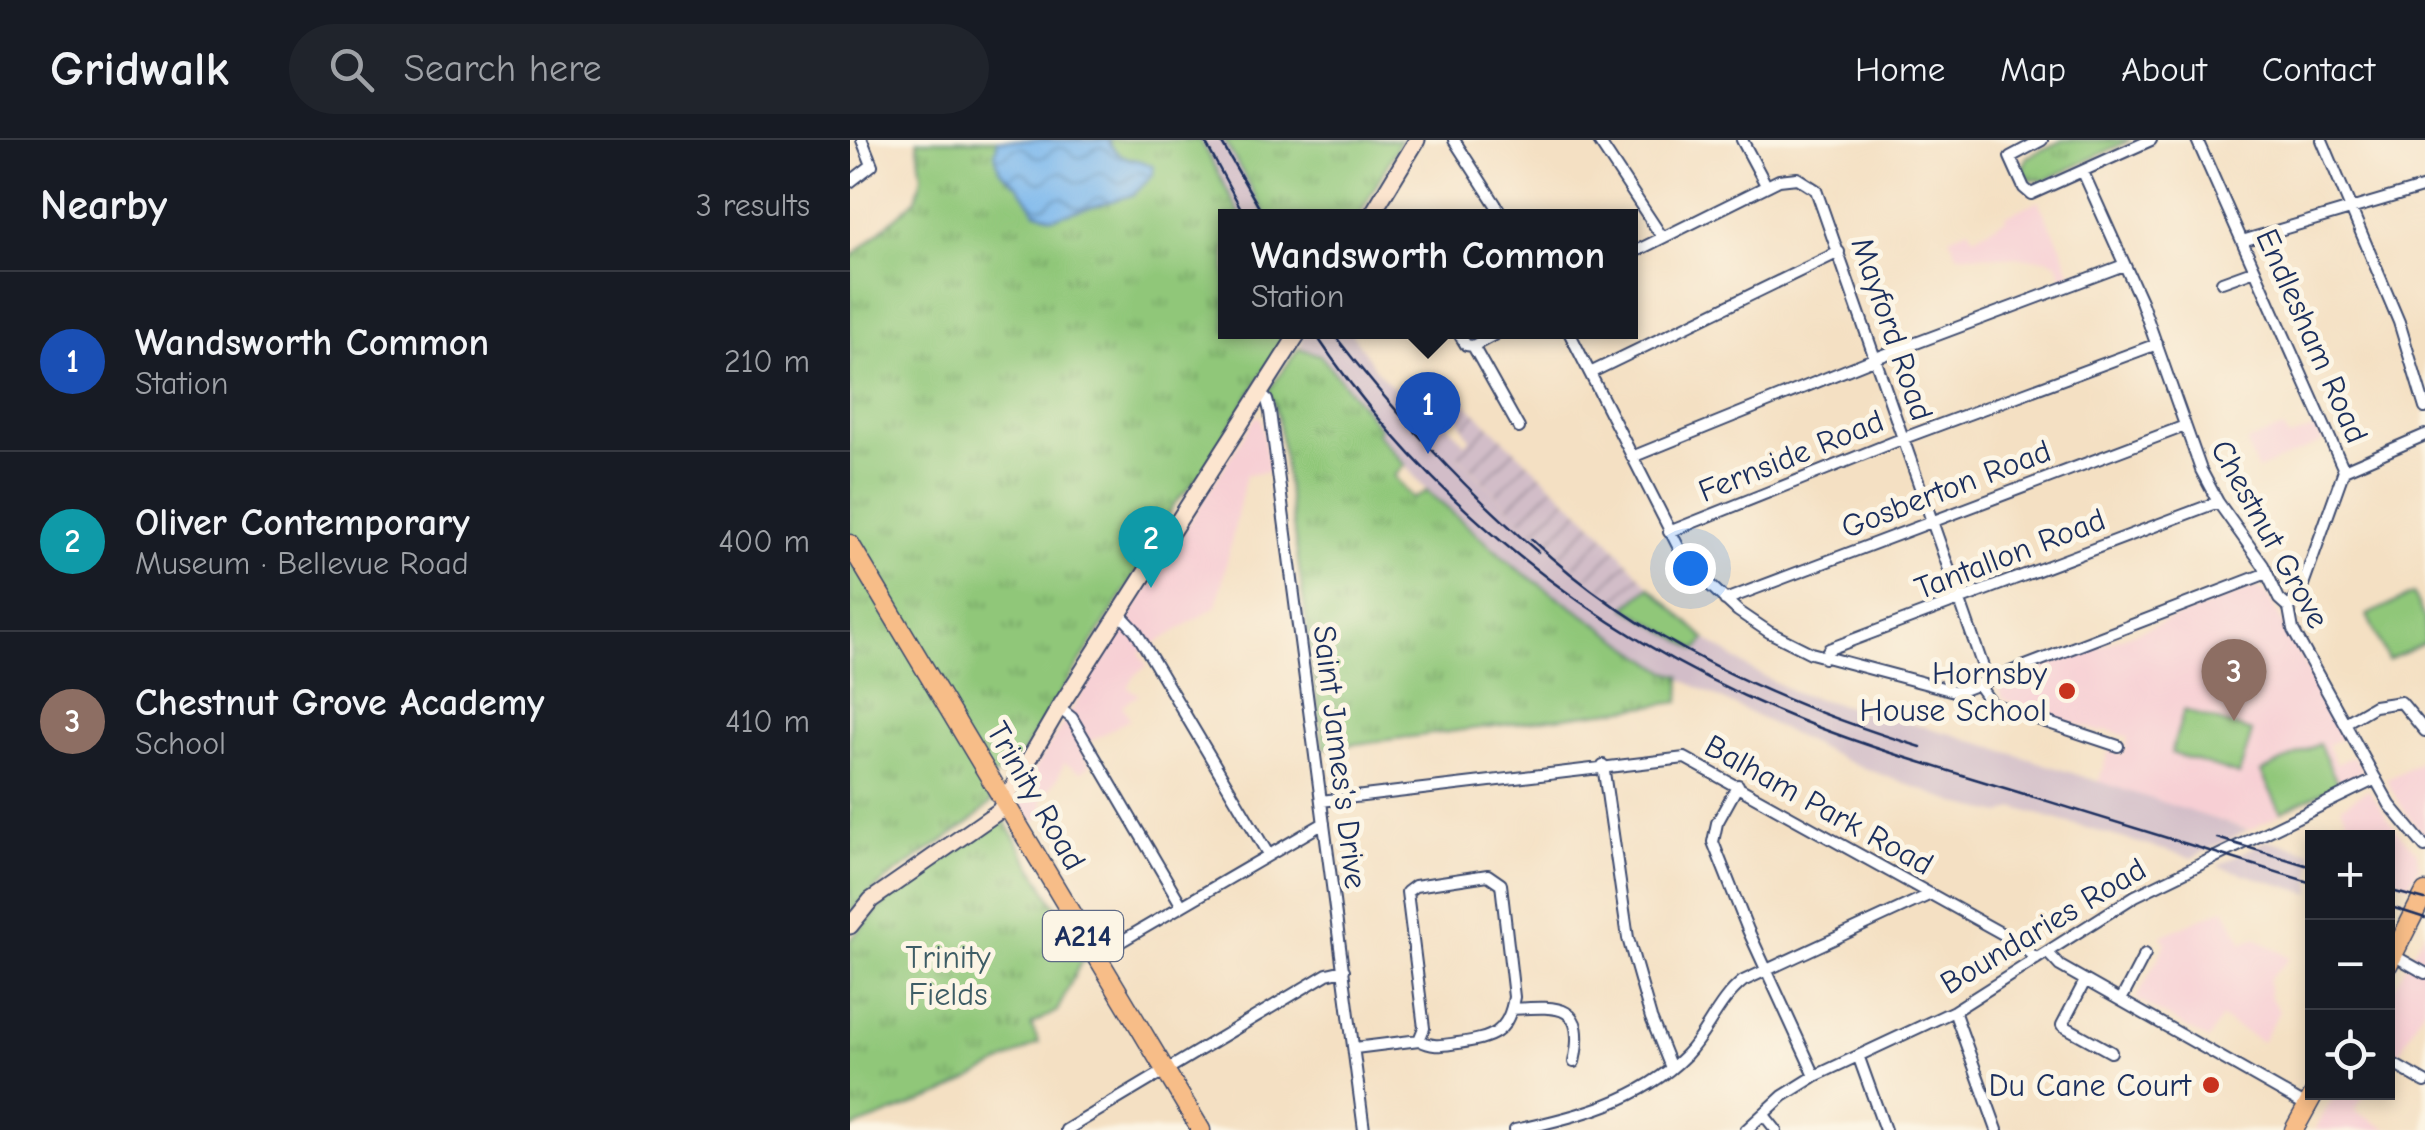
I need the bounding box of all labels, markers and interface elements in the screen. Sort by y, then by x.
search box [289,24,989,114]
text: Gridwalk [50,42,229,97]
icon: search [324,42,379,97]
text: Search here [404,47,602,91]
text: Home [1855,49,1945,90]
text: Map [2000,49,2066,90]
text: About [2121,49,2207,90]
text: Contact [2262,49,2375,90]
text: Nearby [40,181,167,230]
text: 3 results [696,187,810,224]
popup [1218,209,1638,339]
street label: Endlesham Road [2248,223,2376,449]
street label: Mayford Road [1843,232,1941,426]
text: Wandsworth Common [1251,234,1605,278]
text: Station [1251,278,1344,315]
text: Wandsworth Common [135,321,489,365]
text: 1 [66,343,79,380]
text: 210 m [724,343,810,380]
text: Station [135,365,228,402]
pin: 1 [1396,372,1460,454]
street label: Fernside Road [1693,402,1889,510]
street label: Gosberton Road [1836,432,2056,546]
street label: Chestnut Grove [2203,433,2337,635]
text: Oliver Contemporary [135,501,470,545]
street label: Tantallon Road [1910,501,2110,607]
pin: 2 [1118,506,1184,588]
text: 2 [65,523,80,560]
text: 400 m [718,523,810,560]
your location [1665,543,1716,594]
text: Museum · Bellevue Road [135,545,469,582]
street label: Saint James's Drive [1305,623,1375,891]
pin: 3 [2202,638,2266,721]
place label: Hornsby House School [1860,655,2048,729]
marker: Hornsby House School [2056,680,2078,702]
text: Chestnut Grove Academy [135,681,545,725]
text: 3 [65,703,80,740]
text: 410 m [725,703,810,740]
street label: Trinity Road [979,715,1093,877]
text: School [135,725,226,762]
street label: Balham Park Road [1698,727,1940,883]
map controls [2305,830,2395,1100]
button: + [2305,830,2395,920]
street label: Boundaries Road [1933,850,2153,1002]
road number: A214 [1043,911,1123,961]
button: − [2305,920,2395,1010]
park label: Trinity Fields [905,939,991,1013]
button: locate [2305,1010,2395,1100]
place label: Du Cane Court [1988,1067,2192,1104]
marker: Du Cane Court [2200,1074,2222,1096]

